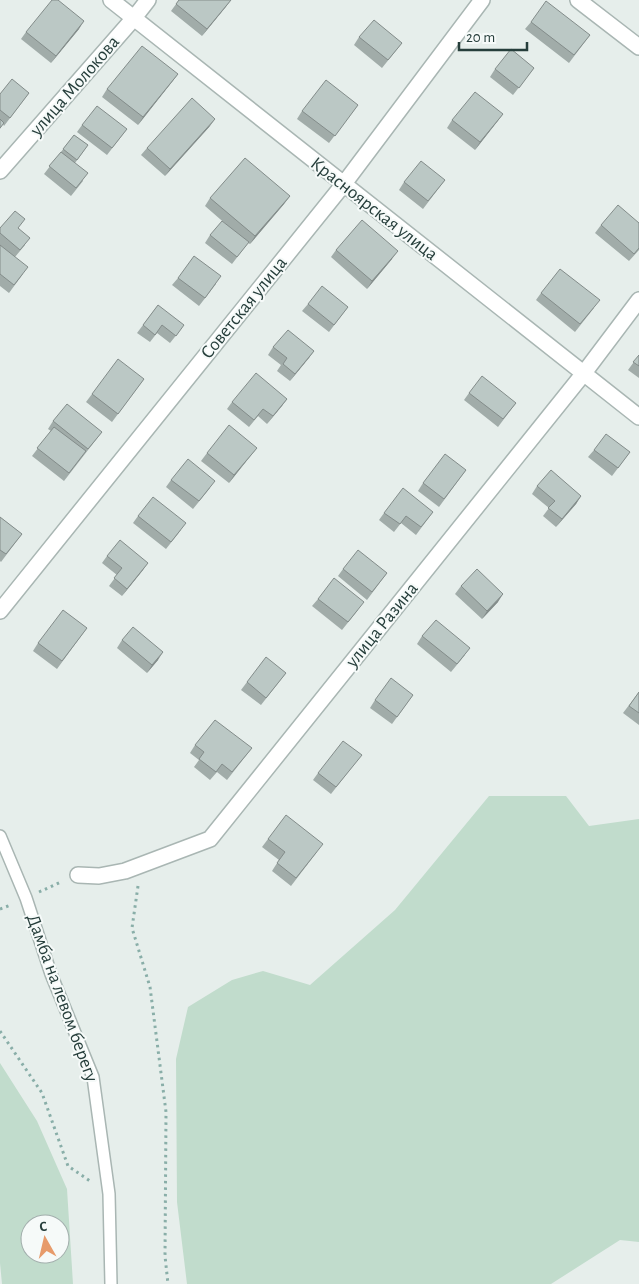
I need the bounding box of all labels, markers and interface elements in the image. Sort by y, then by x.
scale bar [459,20,526,52]
text: 20 m [466,30,495,45]
street label: улица Молокова [26,32,124,140]
street label: Красноярская улица [307,154,441,265]
street label: Советская улица [197,253,291,363]
street label: улица Разина [342,579,422,672]
street label: Дамба на левом берегу [23,912,101,1084]
north arrow [20,1214,70,1264]
text: С [39,1220,48,1235]

